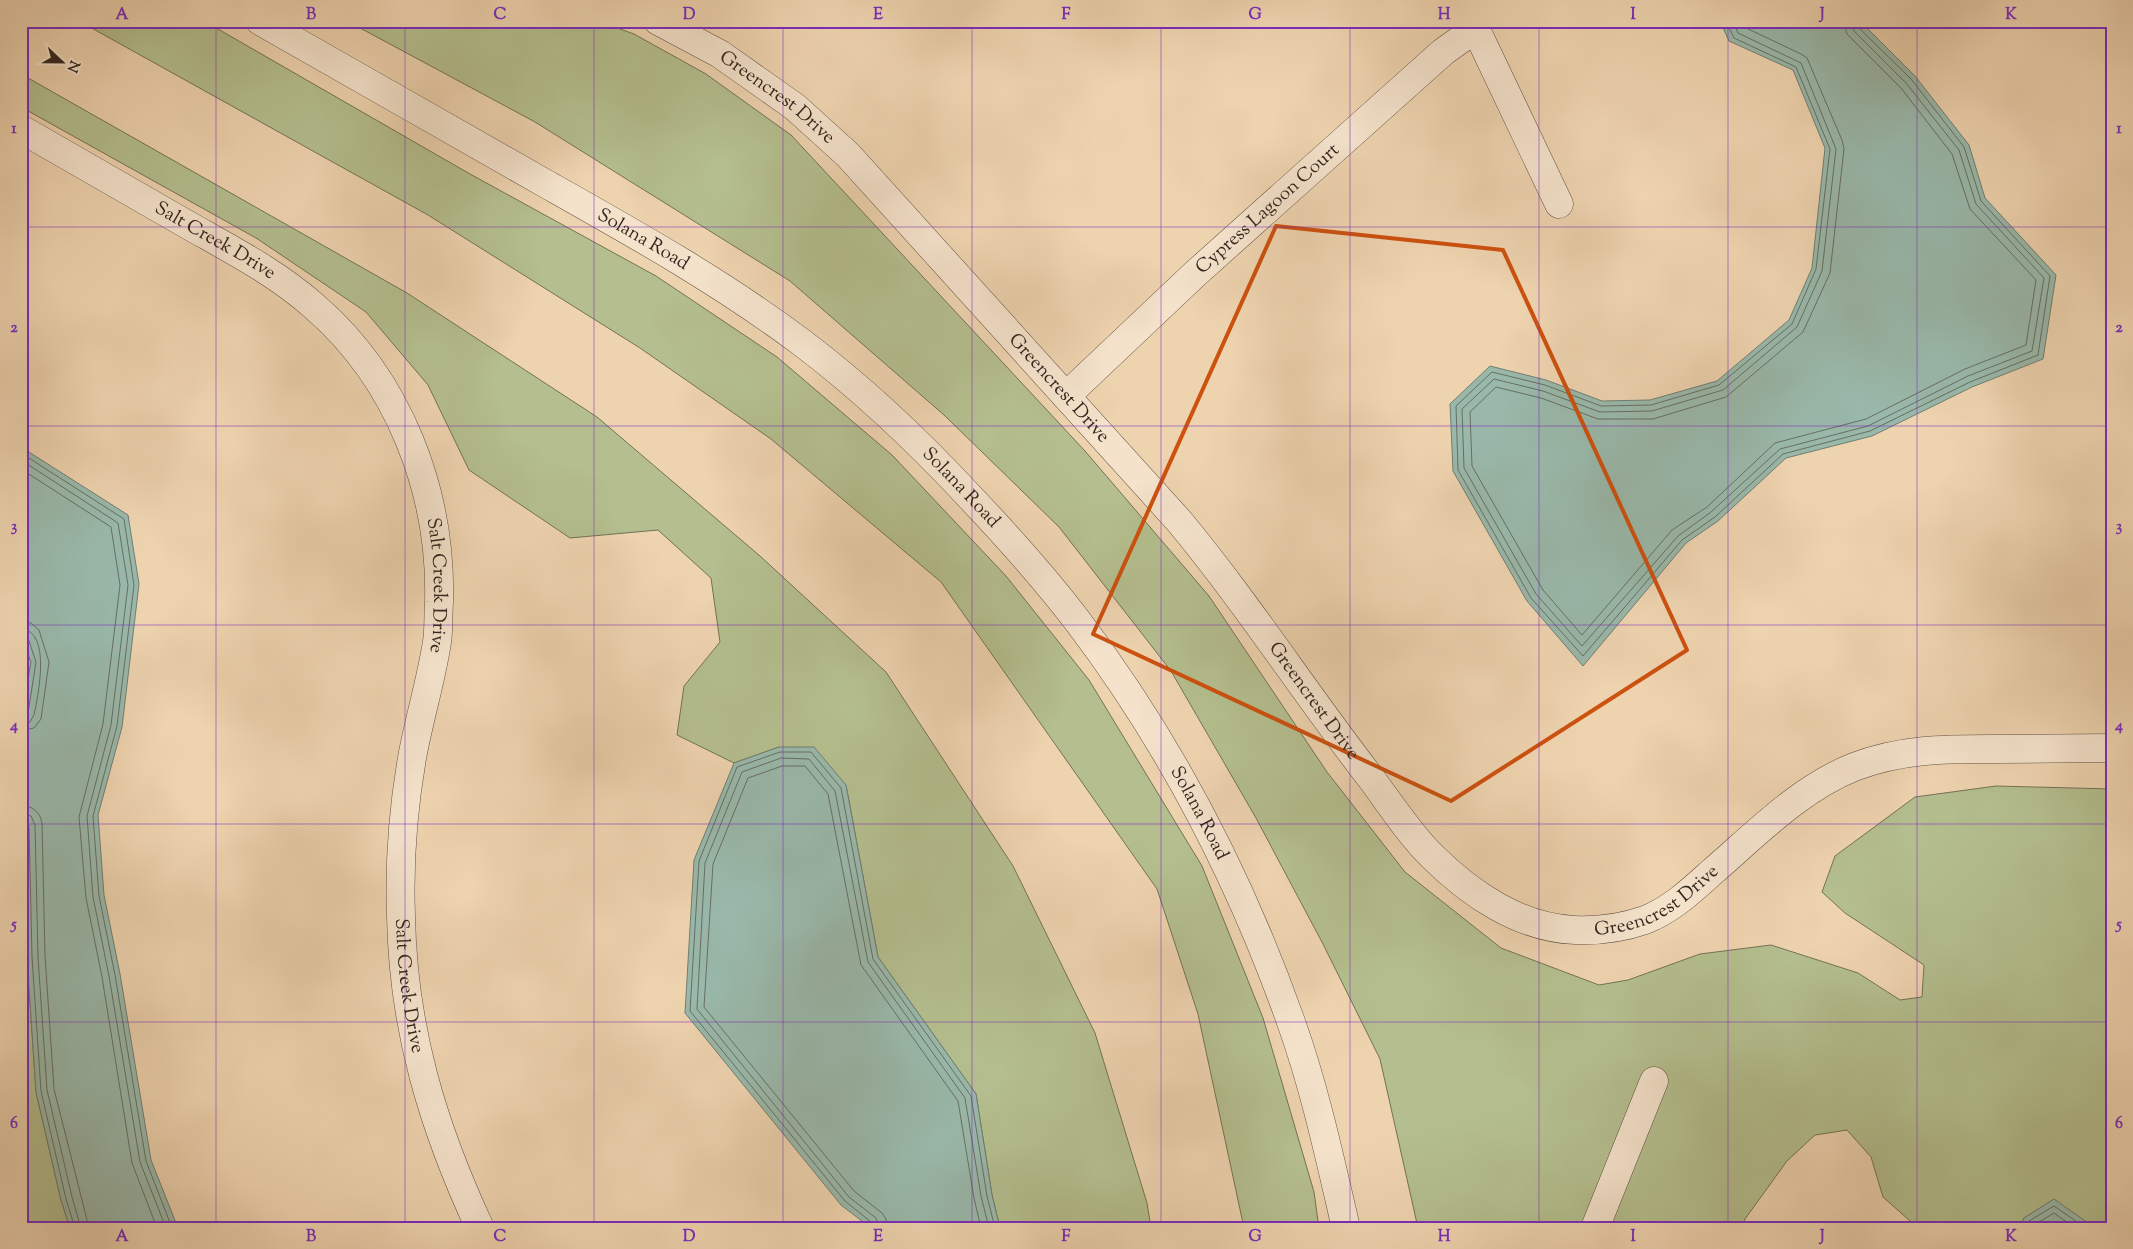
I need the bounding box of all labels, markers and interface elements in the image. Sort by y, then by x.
text: A [116,4,129,27]
text: B [306,4,316,27]
text: C [494,4,507,27]
text: D [683,4,696,27]
text: E [873,4,883,27]
text: F [1062,4,1071,27]
text: G [1248,4,1262,27]
text: H [1438,4,1451,27]
text: I [1630,4,1636,27]
text: J [1818,4,1825,27]
text: K [2005,4,2017,27]
north arrow [38,38,88,88]
street label: Greencrest Drive [714,44,841,151]
text: N [61,57,84,75]
text: 1 [11,118,17,141]
text: 1 [2116,118,2122,141]
street label: Cypress Lagoon Court [1190,137,1346,281]
street label: Salt Creek Drive [150,195,281,287]
street label: Solana Road [592,202,694,277]
text: 2 [10,317,18,340]
text: 2 [2115,317,2123,340]
street label: Greencrest Drive [1002,327,1116,449]
street label: Solana Road [916,441,1006,534]
text: 3 [11,516,18,539]
street label: Salt Creek Drive [419,516,453,656]
text: 3 [2116,516,2123,539]
street label: Greencrest Drive [1262,636,1366,766]
text: 4 [9,715,18,738]
text: 4 [2114,715,2123,738]
street label: Solana Road [1163,761,1235,865]
street label: Greencrest Drive [1593,858,1725,944]
text: 5 [9,914,17,937]
text: 5 [2114,914,2122,937]
street label: Salt Creek Drive [388,918,431,1056]
text: 6 [10,1113,18,1136]
text: 6 [2115,1113,2123,1136]
text: A [116,1226,129,1249]
text: B [306,1226,316,1249]
text: C [494,1226,507,1249]
text: D [683,1226,696,1249]
text: E [873,1226,883,1249]
text: F [1062,1226,1071,1249]
text: G [1248,1226,1262,1249]
text: H [1438,1226,1451,1249]
text: I [1630,1226,1636,1249]
text: J [1818,1226,1825,1249]
text: K [2005,1226,2017,1249]

